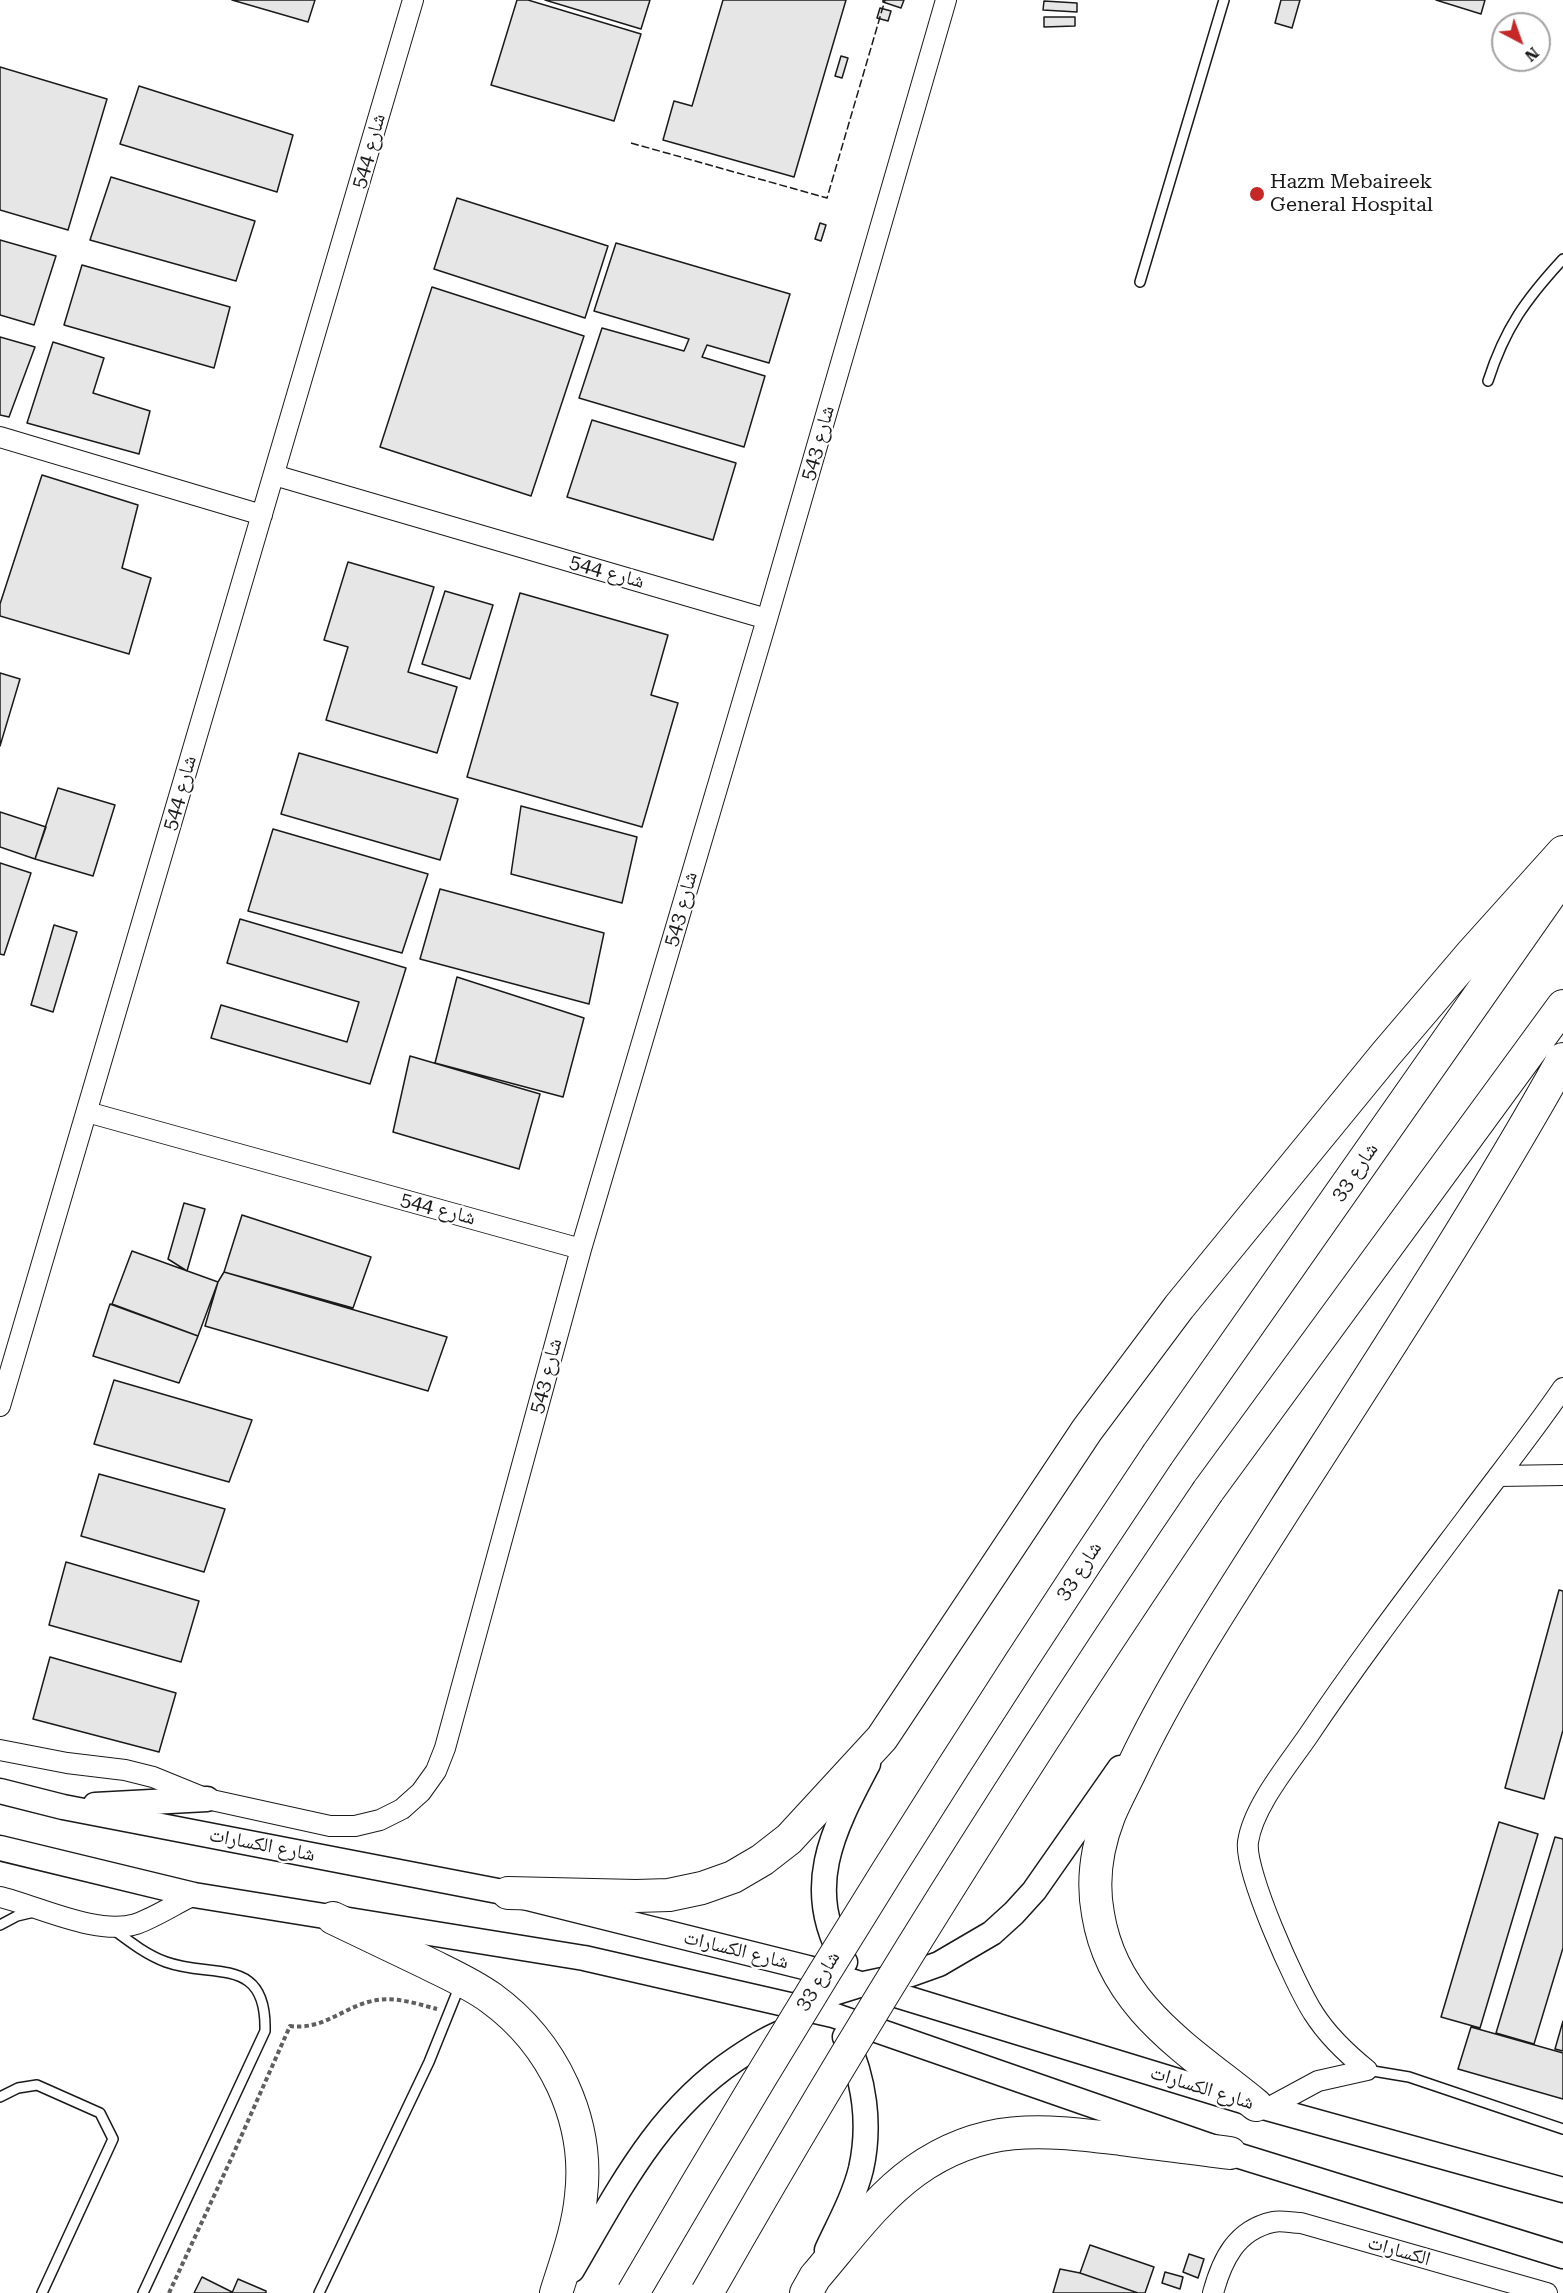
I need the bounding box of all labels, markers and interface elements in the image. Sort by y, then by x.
north arrow [1491,12,1551,72]
text: N [1521,43,1543,66]
street label: شارع 544 [347,111,391,191]
place label: Hazm Mebaireek General Hospital [1270,170,1433,217]
marker: Hazm Mebaireek General Hospital [1248,185,1266,203]
street label: شارع 543 [796,403,840,483]
street label: شارع 544 [567,550,647,594]
street label: شارع 544 [158,753,202,833]
street label: شارع 543 [659,869,703,949]
street label: شارع 33 [1326,1138,1384,1206]
street label: شارع 544 [398,1187,478,1231]
street label: شارع 543 [524,1336,568,1416]
street label: شارع 33 [1051,1537,1107,1605]
street label: شارع الكسارات [207,1823,317,1867]
street label: شارع الكسارات [681,1925,791,1975]
street label: شارع 33 [790,1947,846,2015]
street label: شارع الكسارات [1147,2061,1257,2115]
street label: الكسارات [1365,2231,1433,2271]

